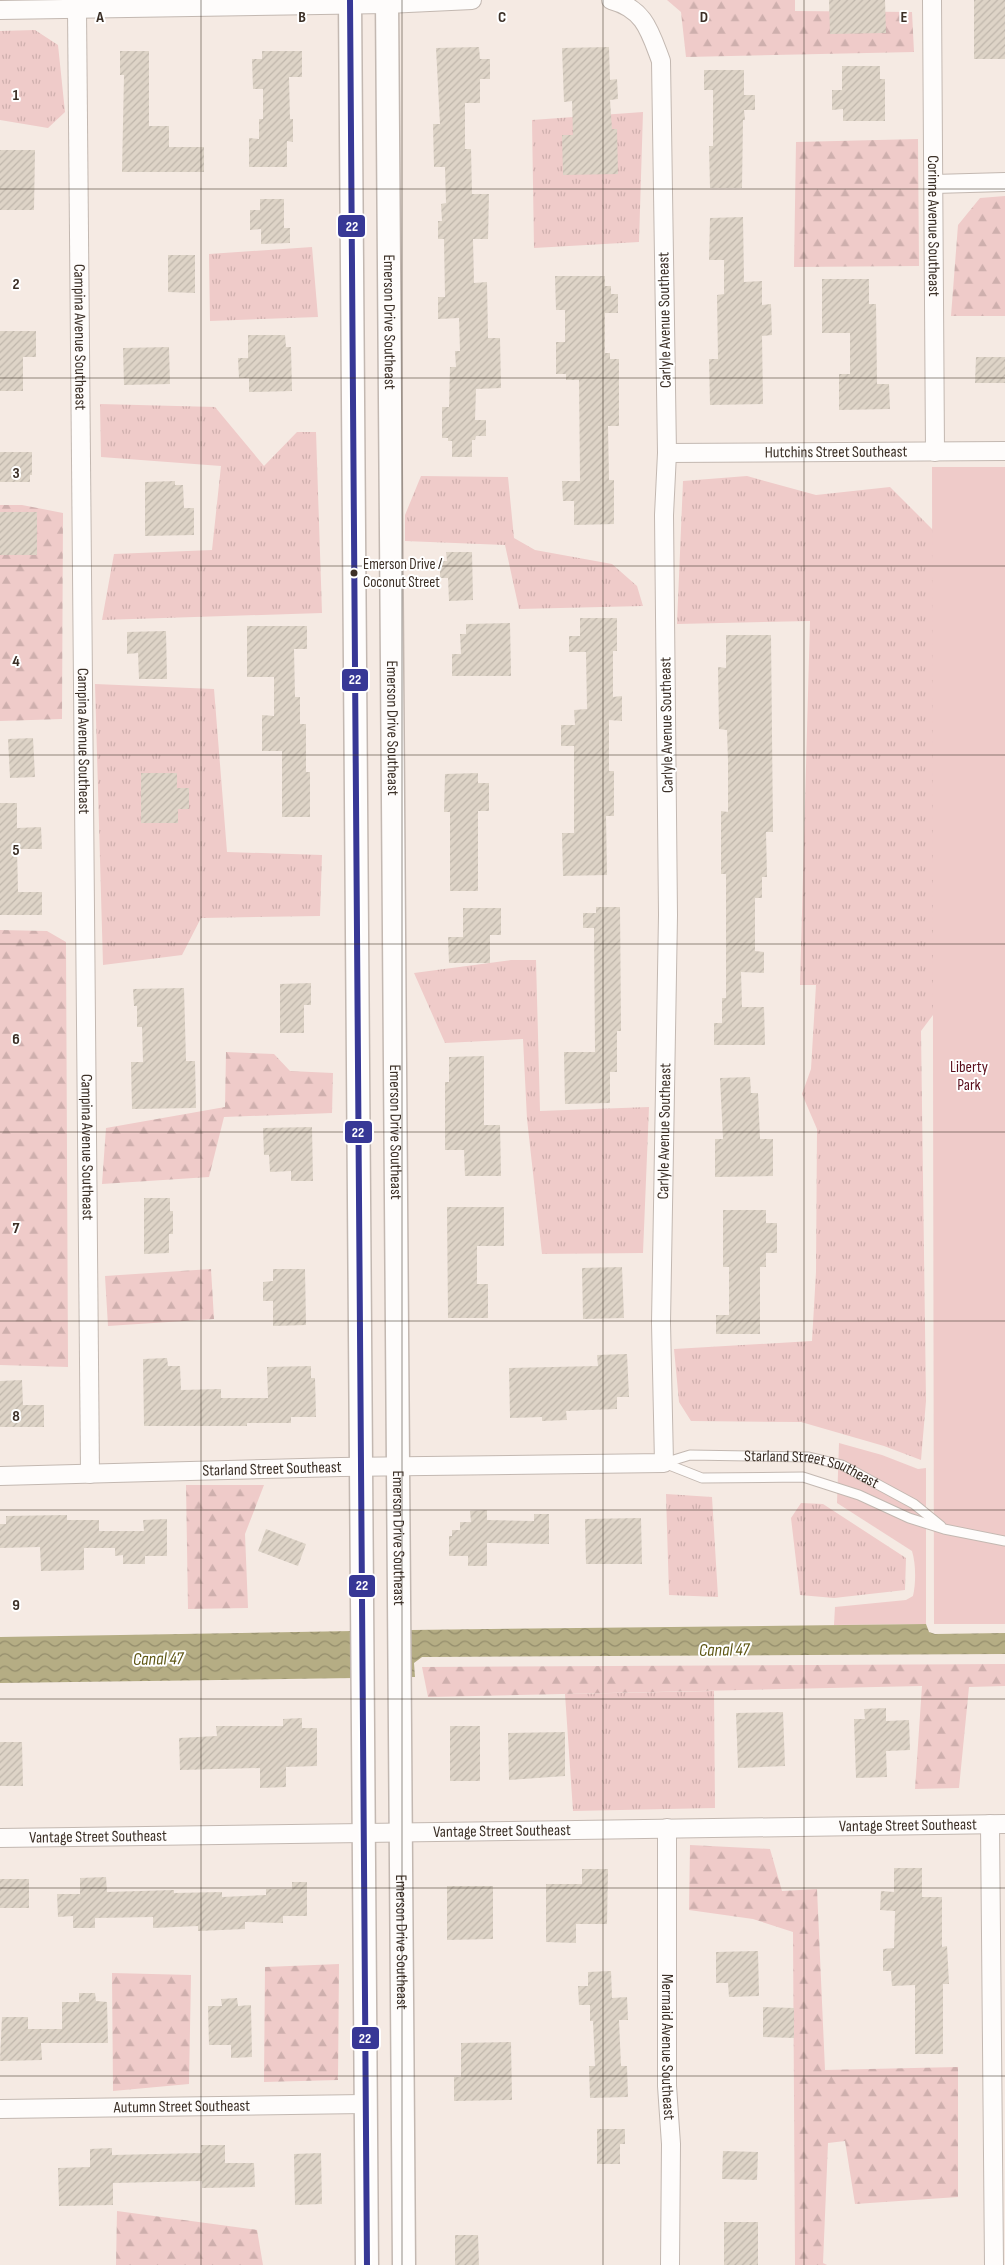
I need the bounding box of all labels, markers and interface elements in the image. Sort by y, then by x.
text: A [95,8,104,27]
text: B [298,8,306,27]
text: C [498,8,506,27]
text: D [700,8,708,27]
text: E [901,8,908,27]
text: 1 [13,86,20,105]
street label: Corinne Avenue Southeast [924,155,943,297]
line badge: 22 [337,214,366,238]
text: 22 [346,218,358,235]
street label: Carlyle Avenue Southeast [654,252,676,388]
street label: Emerson Drive Southeast [379,254,399,390]
street label: Campina Avenue Southeast [70,264,90,410]
text: 2 [12,275,20,294]
street label: Hutchins Street Southeast [765,442,907,462]
text: 3 [12,464,20,483]
place label: Emerson Drive / Coconut Street [363,555,443,592]
marker: Emerson Drive / Coconut Street [349,568,359,578]
text: 4 [12,652,20,671]
street label: Carlyle Avenue Southeast [656,657,678,793]
street label: Emerson Drive Southeast [382,660,402,796]
street label: Campina Avenue Southeast [73,668,94,814]
line badge: 22 [341,668,369,692]
text: 22 [349,671,361,688]
text: 5 [12,841,20,860]
text: 6 [12,1030,20,1049]
park label: Liberty Park [950,1058,988,1095]
street label: Carlyle Avenue Southeast [654,1063,675,1200]
street label: Emerson Drive Southeast [385,1064,406,1200]
street label: Campina Avenue Southeast [77,1074,97,1220]
line badge: 22 [344,1120,373,1144]
text: 22 [352,1124,364,1141]
text: 7 [13,1219,20,1238]
text: 8 [12,1407,20,1426]
street label: Starland Street Southeast [744,1446,882,1493]
street label: Starland Street Southeast [202,1457,342,1480]
street label: Emerson Drive Southeast [389,1470,409,1606]
line badge: 22 [348,1574,376,1598]
text: 22 [356,1577,368,1594]
text: 9 [12,1596,20,1615]
water label: Canal 47 [699,1639,751,1661]
water label: Canal 47 [133,1648,185,1670]
street label: Vantage Street Southeast [839,1815,977,1836]
street label: Vantage Street Southeast [433,1821,571,1841]
street label: Vantage Street Southeast [29,1826,167,1847]
street label: Emerson Drive Southeast [392,1874,412,2010]
street label: Mermaid Avenue Southeast [657,1974,679,2121]
line badge: 22 [351,2026,380,2050]
text: 22 [359,2030,371,2047]
street label: Autumn Street Southeast [113,2096,250,2117]

